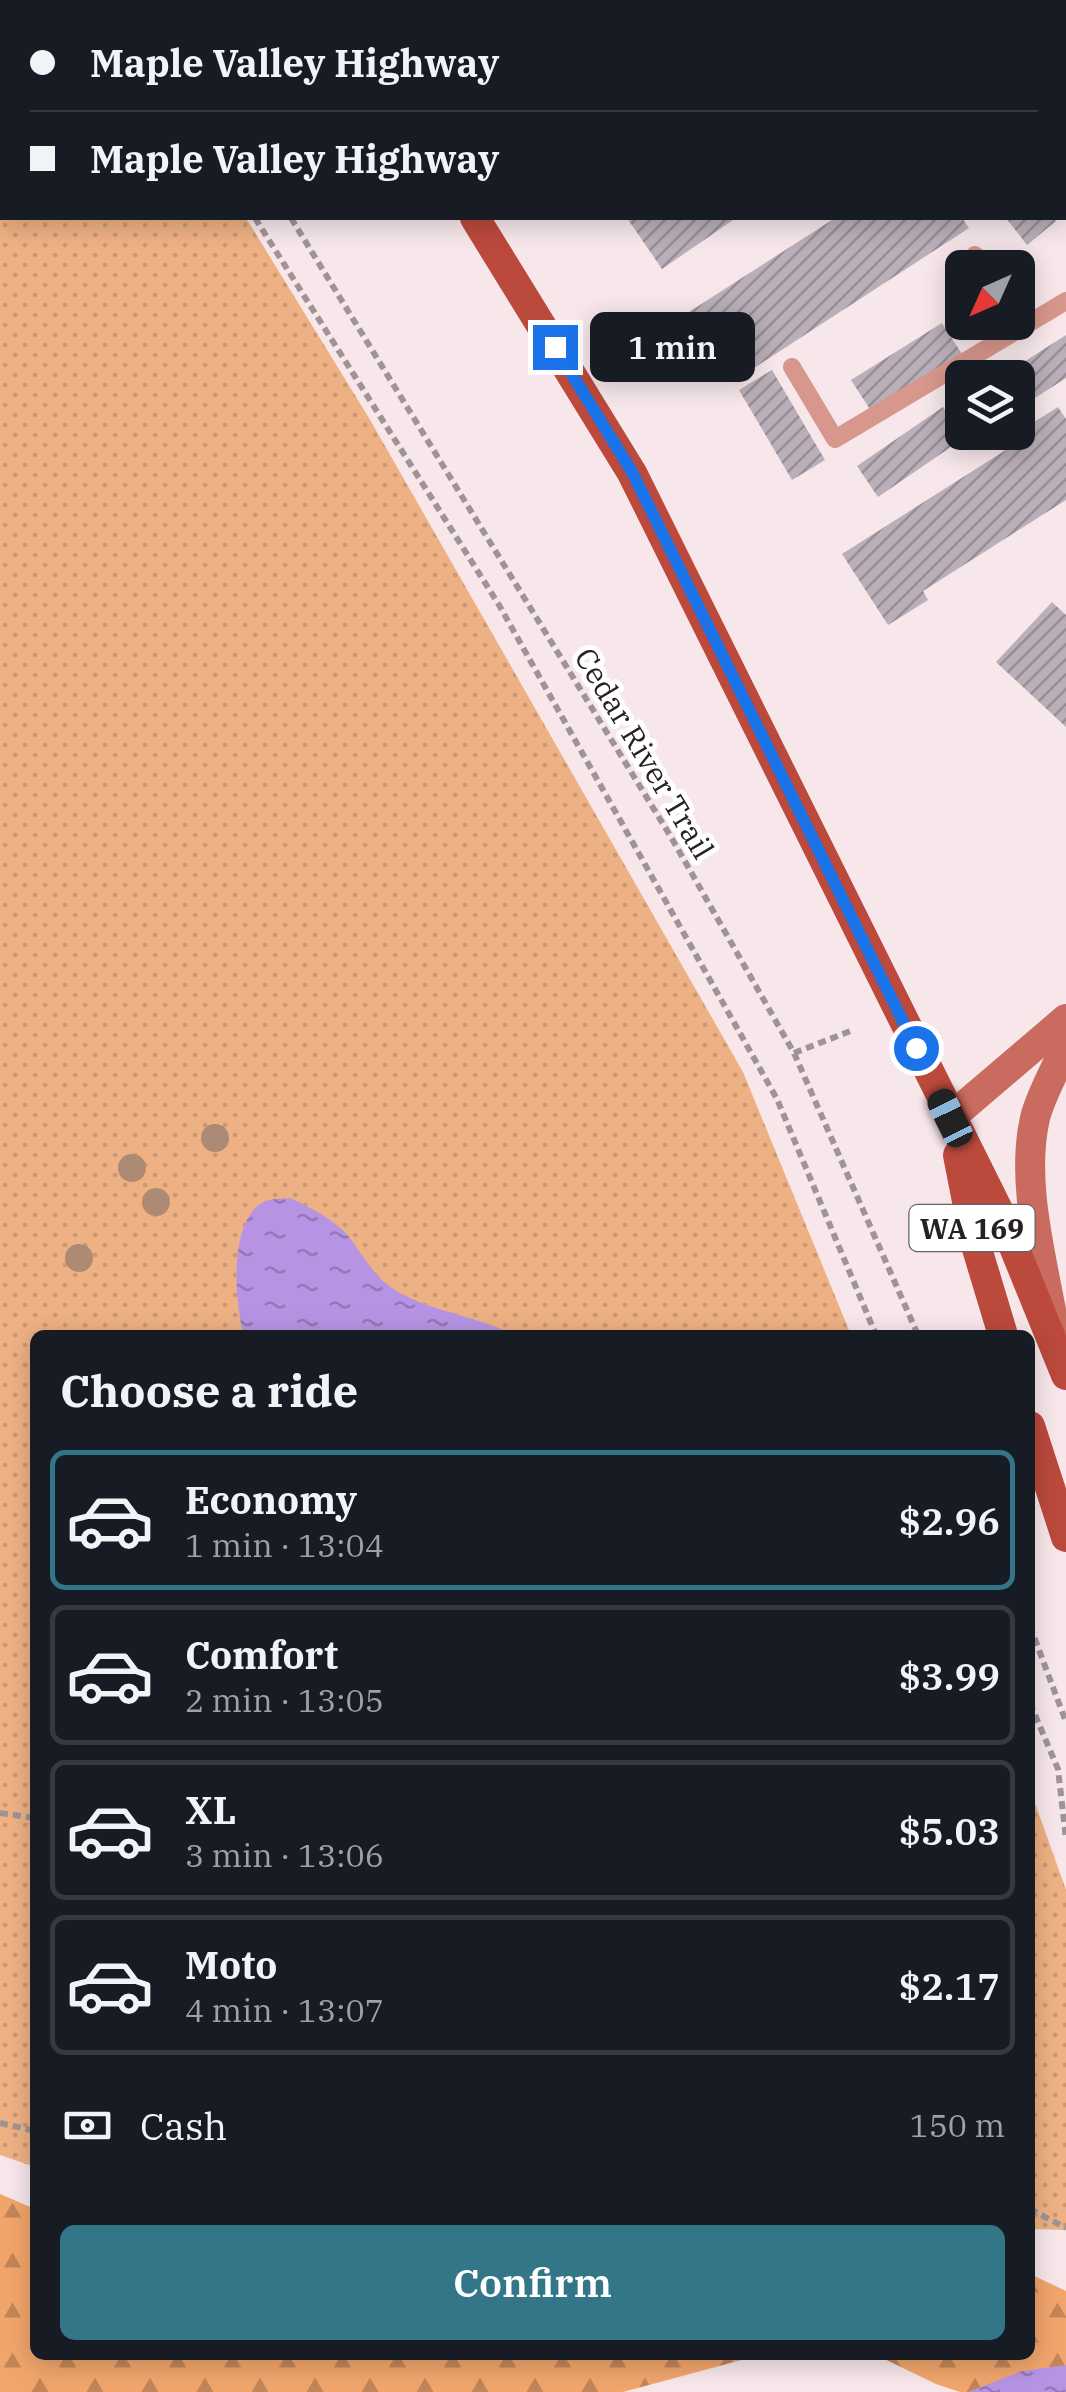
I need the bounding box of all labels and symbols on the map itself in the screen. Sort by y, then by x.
north arrow [945,250,1035,340]
callout: 1 min [590,312,755,382]
route end [533,325,578,370]
street label: Cedar River Trail [567,640,723,866]
route start [894,1026,939,1071]
car [923,1084,977,1152]
road number: WA 169 [910,1205,1034,1251]

